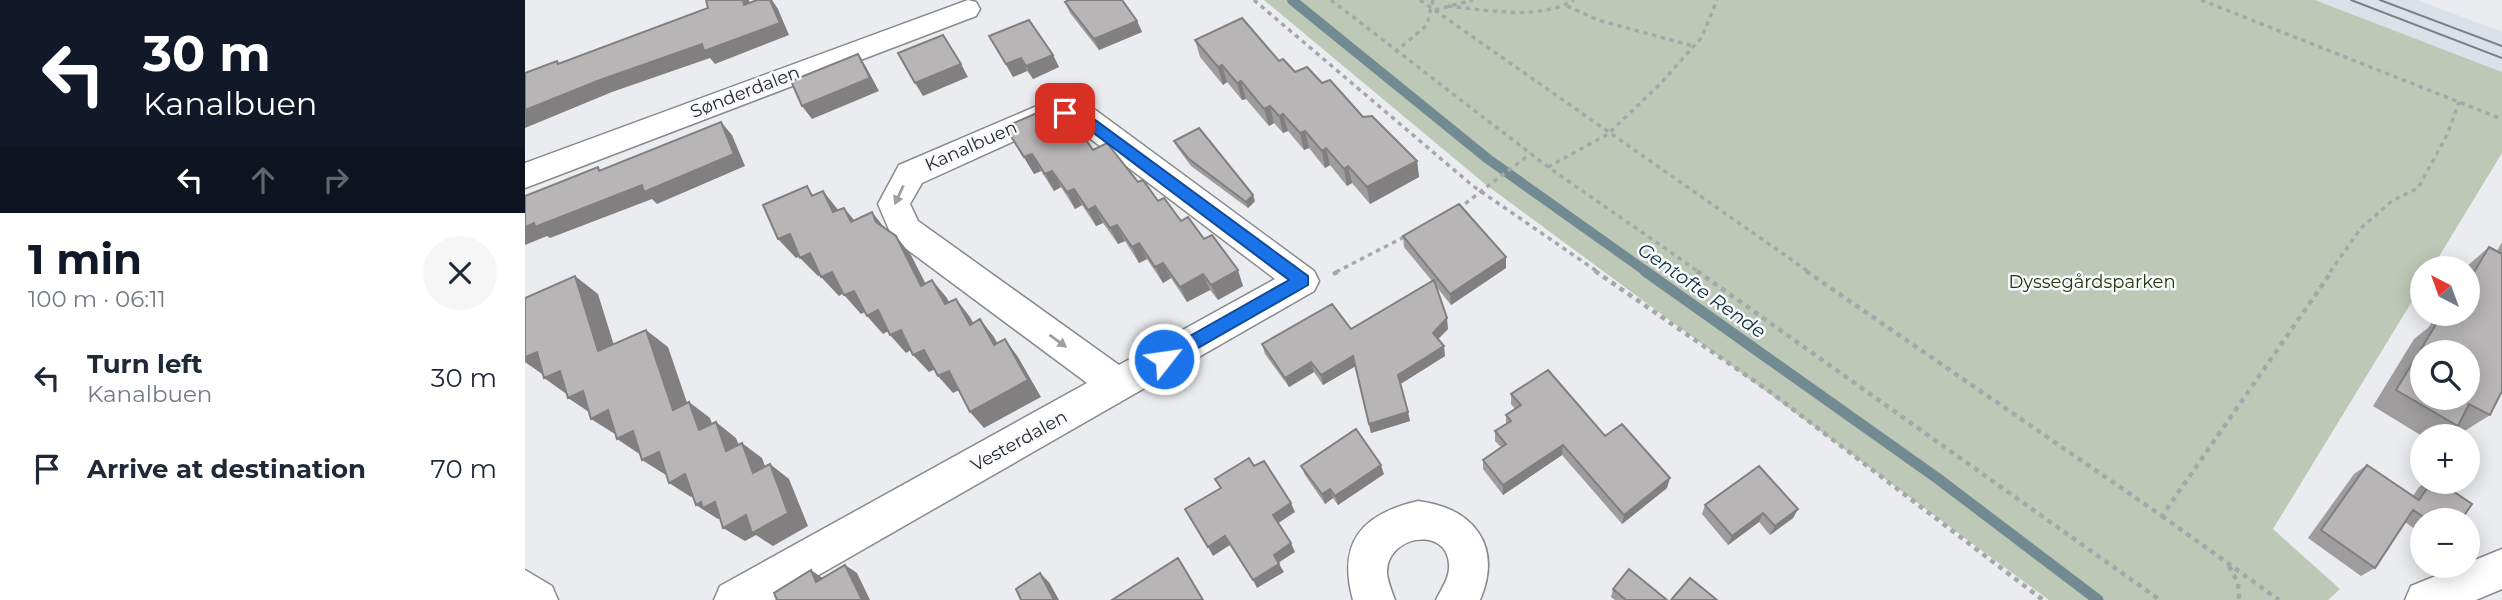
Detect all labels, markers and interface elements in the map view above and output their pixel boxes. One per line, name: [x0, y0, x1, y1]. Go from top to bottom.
text: 30 m: [143, 24, 271, 83]
icon: left: [28, 28, 119, 119]
street label: Sønderdalen: [687, 61, 803, 123]
pin: [1035, 83, 1095, 143]
text: Kanalbuen: [143, 84, 317, 123]
icon: arrive: [1046, 94, 1084, 132]
street label: Kanalbuen: [922, 116, 1020, 176]
icon: left: [171, 161, 209, 199]
icon: ahead: [244, 161, 282, 199]
icon: right: [317, 161, 355, 199]
one-way arrow: [893, 185, 905, 205]
text: 1 min: [28, 233, 142, 285]
button: close: [423, 236, 497, 310]
water label: Gentofte Rende: [1633, 238, 1770, 343]
north arrow: [2410, 256, 2480, 326]
map controls: [2410, 256, 2480, 578]
park label: Dyssegårdsparken: [2008, 271, 2176, 293]
text: 100 m · 06:11: [28, 285, 166, 313]
position arrow: [1127, 322, 1201, 396]
one-way arrow: [1049, 334, 1067, 348]
button: search: [2410, 340, 2480, 410]
text: Turn left: [87, 348, 203, 380]
icon: left: [28, 359, 66, 397]
text: 30 m: [431, 362, 497, 394]
text: Kanalbuen: [87, 380, 212, 408]
street label: Vesterdalen: [967, 405, 1071, 477]
button: +: [2410, 424, 2480, 494]
icon: arrive: [28, 450, 66, 488]
text: Arrive at destination: [87, 453, 366, 485]
text: 70 m: [431, 453, 497, 485]
button: −: [2410, 508, 2480, 578]

